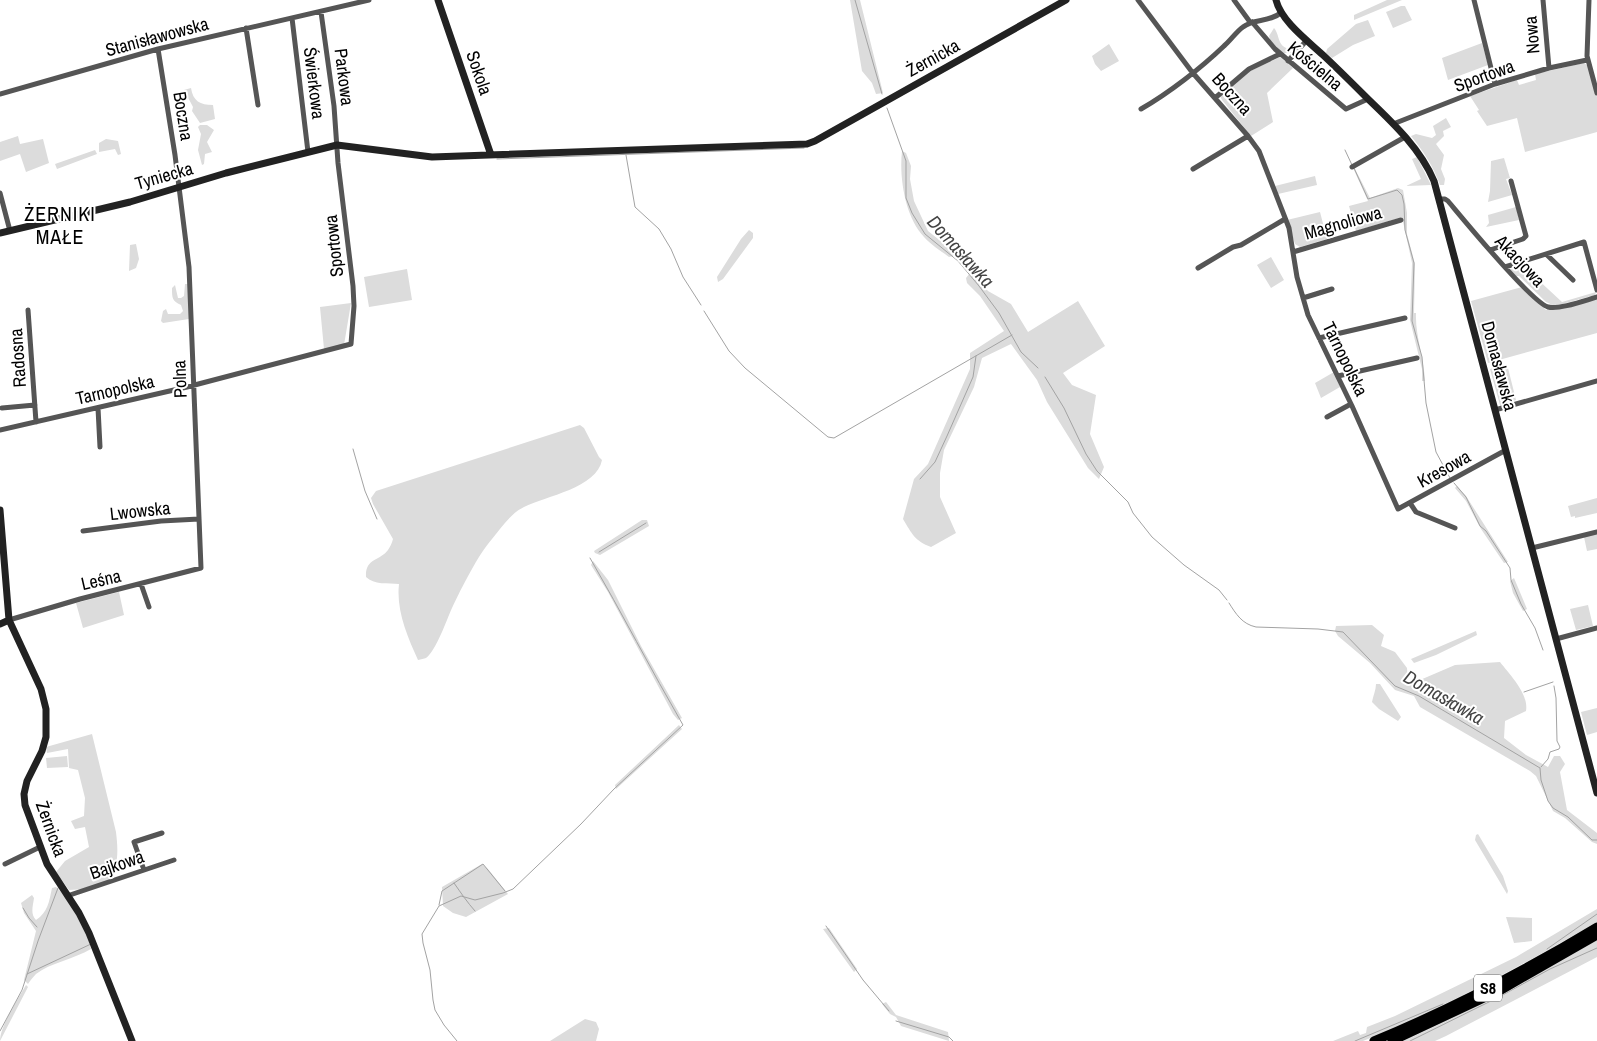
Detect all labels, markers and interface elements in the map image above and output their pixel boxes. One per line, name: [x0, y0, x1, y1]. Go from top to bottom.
street label: Stanisławowska: [103, 11, 211, 62]
street label: Nowa: [1517, 15, 1546, 55]
street label: Żernicka: [902, 33, 964, 82]
street label: Kościelna: [1282, 35, 1348, 96]
street label: Świerkowa: [298, 46, 331, 120]
street label: Parkowa: [329, 47, 360, 107]
street label: Sokola: [460, 47, 499, 98]
street label: Sportowa: [1450, 53, 1517, 98]
street label: Boczna: [1207, 67, 1258, 120]
street label: Boczna: [167, 90, 200, 142]
street label: Tyniecka: [132, 155, 196, 196]
district label: ŻERNIKI MAŁE: [24, 200, 96, 250]
street label: Magnoliowa: [1301, 200, 1385, 246]
water label: Domasławka: [922, 209, 1001, 293]
street label: Sportowa: [318, 214, 349, 278]
street label: Akacjowa: [1489, 228, 1551, 292]
street label: Tarnopolska: [1317, 317, 1374, 400]
street label: Domasławska: [1476, 318, 1523, 413]
street label: Radosna: [3, 328, 32, 388]
street label: Polna: [166, 360, 193, 398]
street label: Tarnopolska: [73, 368, 157, 411]
street label: Kresowa: [1413, 444, 1475, 493]
street label: Lwowska: [108, 495, 171, 526]
street label: Leśna: [78, 563, 123, 596]
water label: Domasławka: [1399, 663, 1489, 731]
street label: Żernicka: [30, 798, 73, 860]
street label: Bajkowa: [86, 844, 147, 885]
road number: S8: [1474, 974, 1502, 1001]

